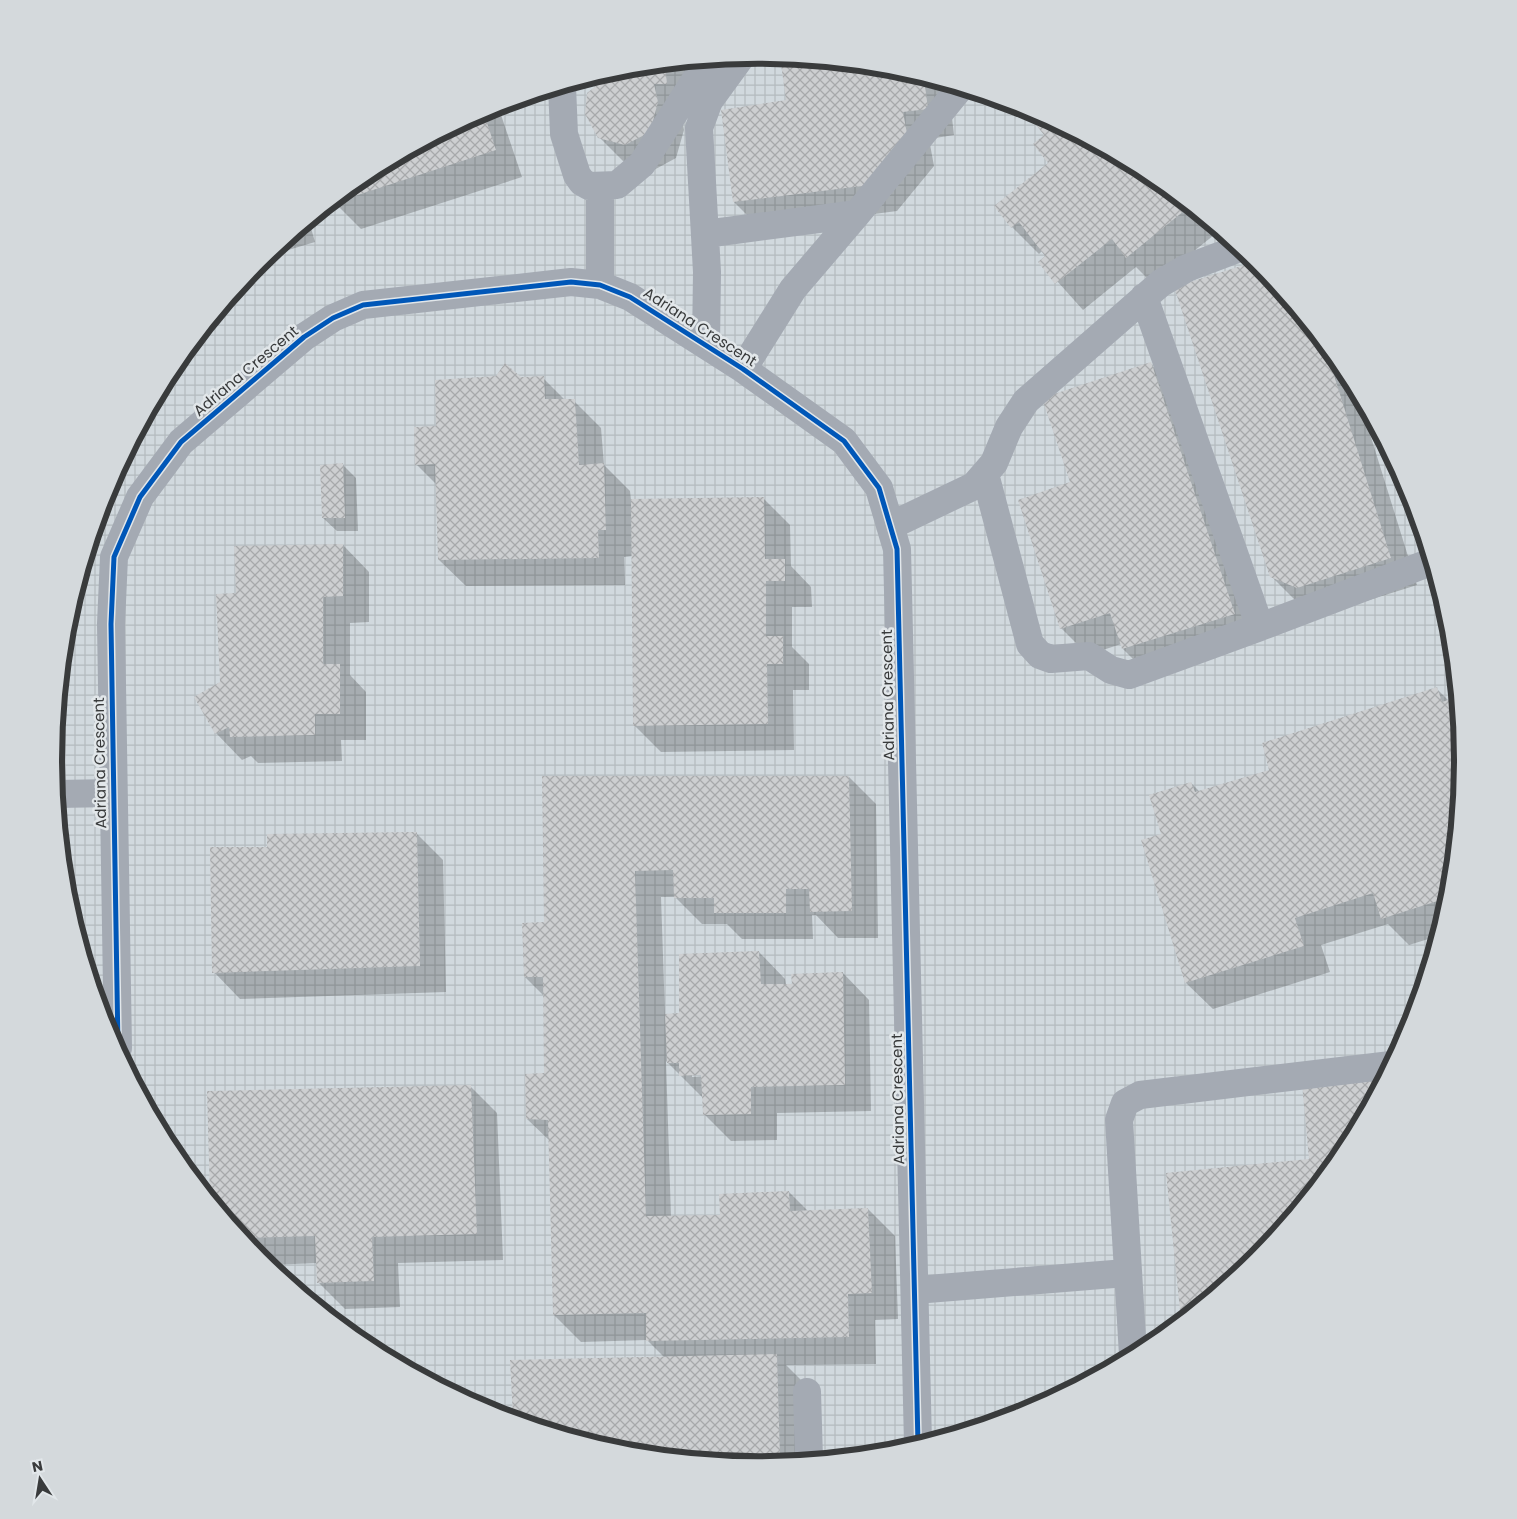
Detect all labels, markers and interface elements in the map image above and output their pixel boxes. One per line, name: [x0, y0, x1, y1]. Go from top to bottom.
street label: Adriana Crescent: [640, 282, 761, 371]
street label: Adriana Crescent: [189, 320, 303, 421]
street label: Adriana Crescent: [876, 629, 899, 761]
street label: Adriana Crescent: [88, 697, 111, 829]
street label: Adriana Crescent: [886, 1033, 909, 1165]
north arrow: [15, 1454, 65, 1504]
text: N: [30, 1455, 45, 1477]

